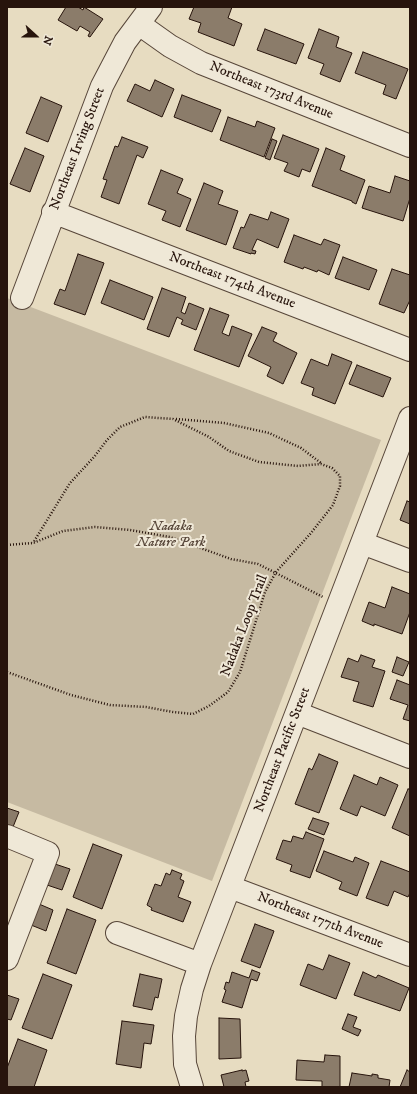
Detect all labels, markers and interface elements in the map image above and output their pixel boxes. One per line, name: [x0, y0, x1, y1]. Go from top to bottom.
north arrow: [16, 16, 56, 56]
text: N: [39, 34, 55, 47]
street label: Northeast 173rd Avenue: [207, 58, 335, 124]
street label: Northeast Irving Street: [47, 85, 109, 213]
street label: Northeast 174th Avenue: [166, 249, 298, 313]
park label: Nadaka Nature Park: [137, 519, 205, 552]
street label: Nadaka Loop Trail: [218, 573, 272, 679]
street label: Northeast Pacific Street: [251, 685, 315, 815]
street label: Northeast 177th Avenue: [254, 889, 386, 953]

